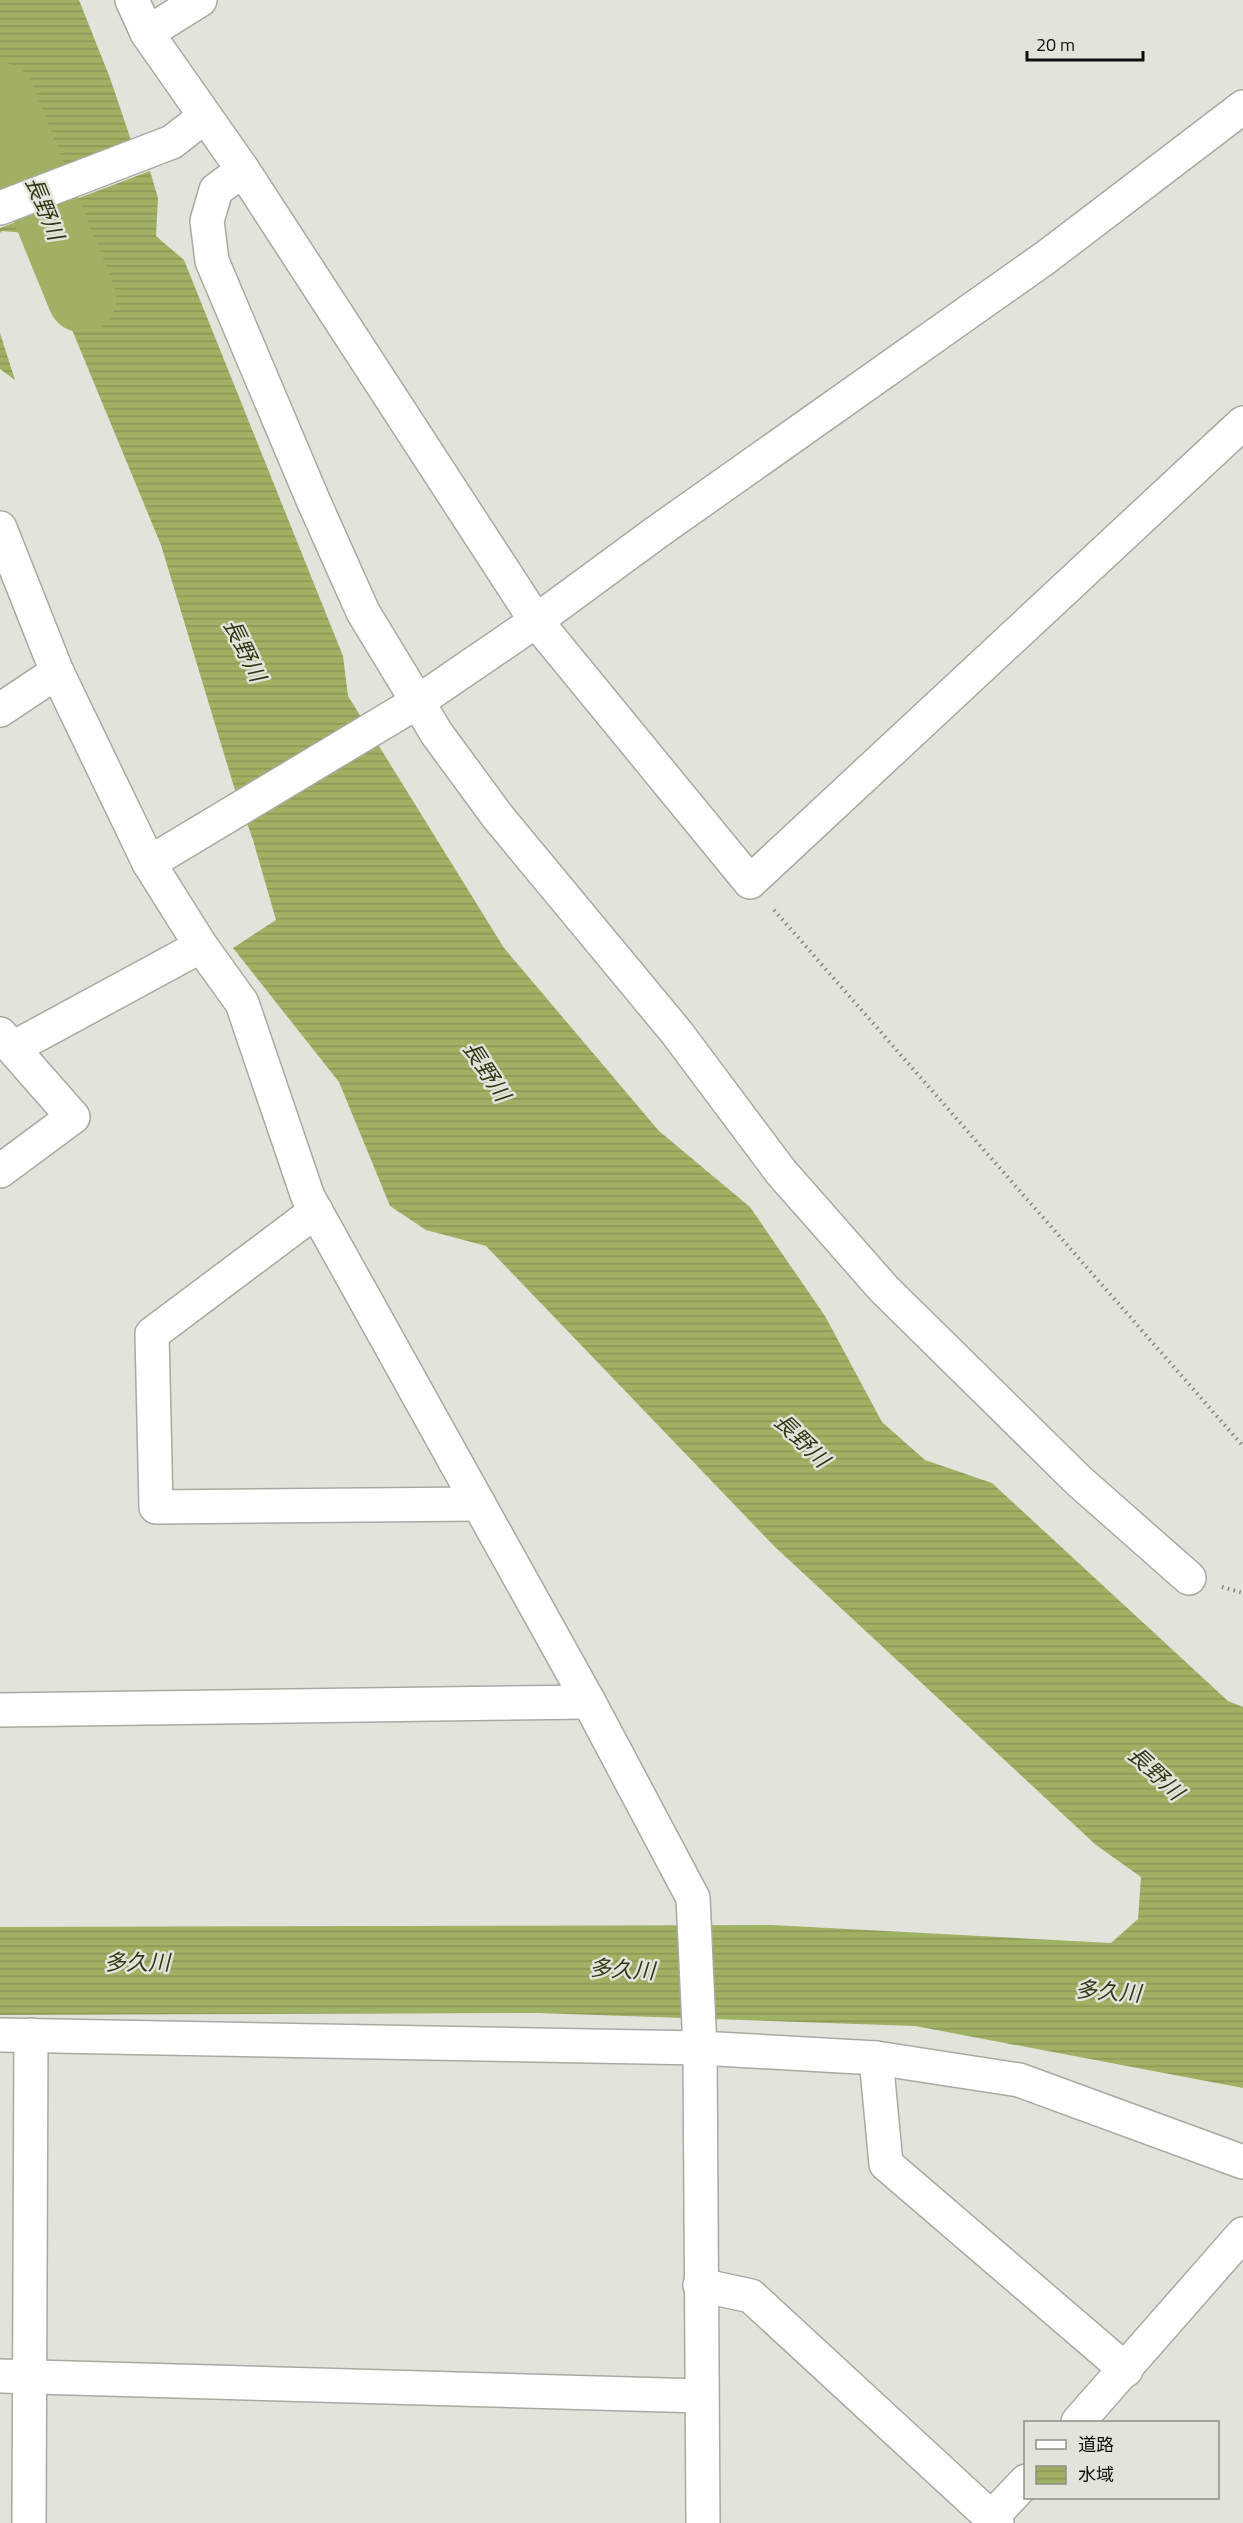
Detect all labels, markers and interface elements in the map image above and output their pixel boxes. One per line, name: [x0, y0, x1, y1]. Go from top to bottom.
scale bar: [1027, 24, 1142, 62]
text: 20 m: [1036, 31, 1075, 58]
water label: 長野川: [17, 171, 74, 247]
water label: 長野川: [215, 613, 276, 689]
water label: 長野川: [455, 1034, 520, 1110]
water label: 長野川: [766, 1405, 839, 1477]
water label: 長野川: [1120, 1738, 1193, 1809]
water label: 多久川: [104, 1945, 172, 1979]
water label: 多久川: [588, 1950, 658, 1988]
water label: 多久川: [1074, 1972, 1144, 2010]
legend: [1024, 2421, 1219, 2499]
text: 道路: [1078, 2431, 1114, 2458]
text: 水域: [1078, 2461, 1114, 2488]

